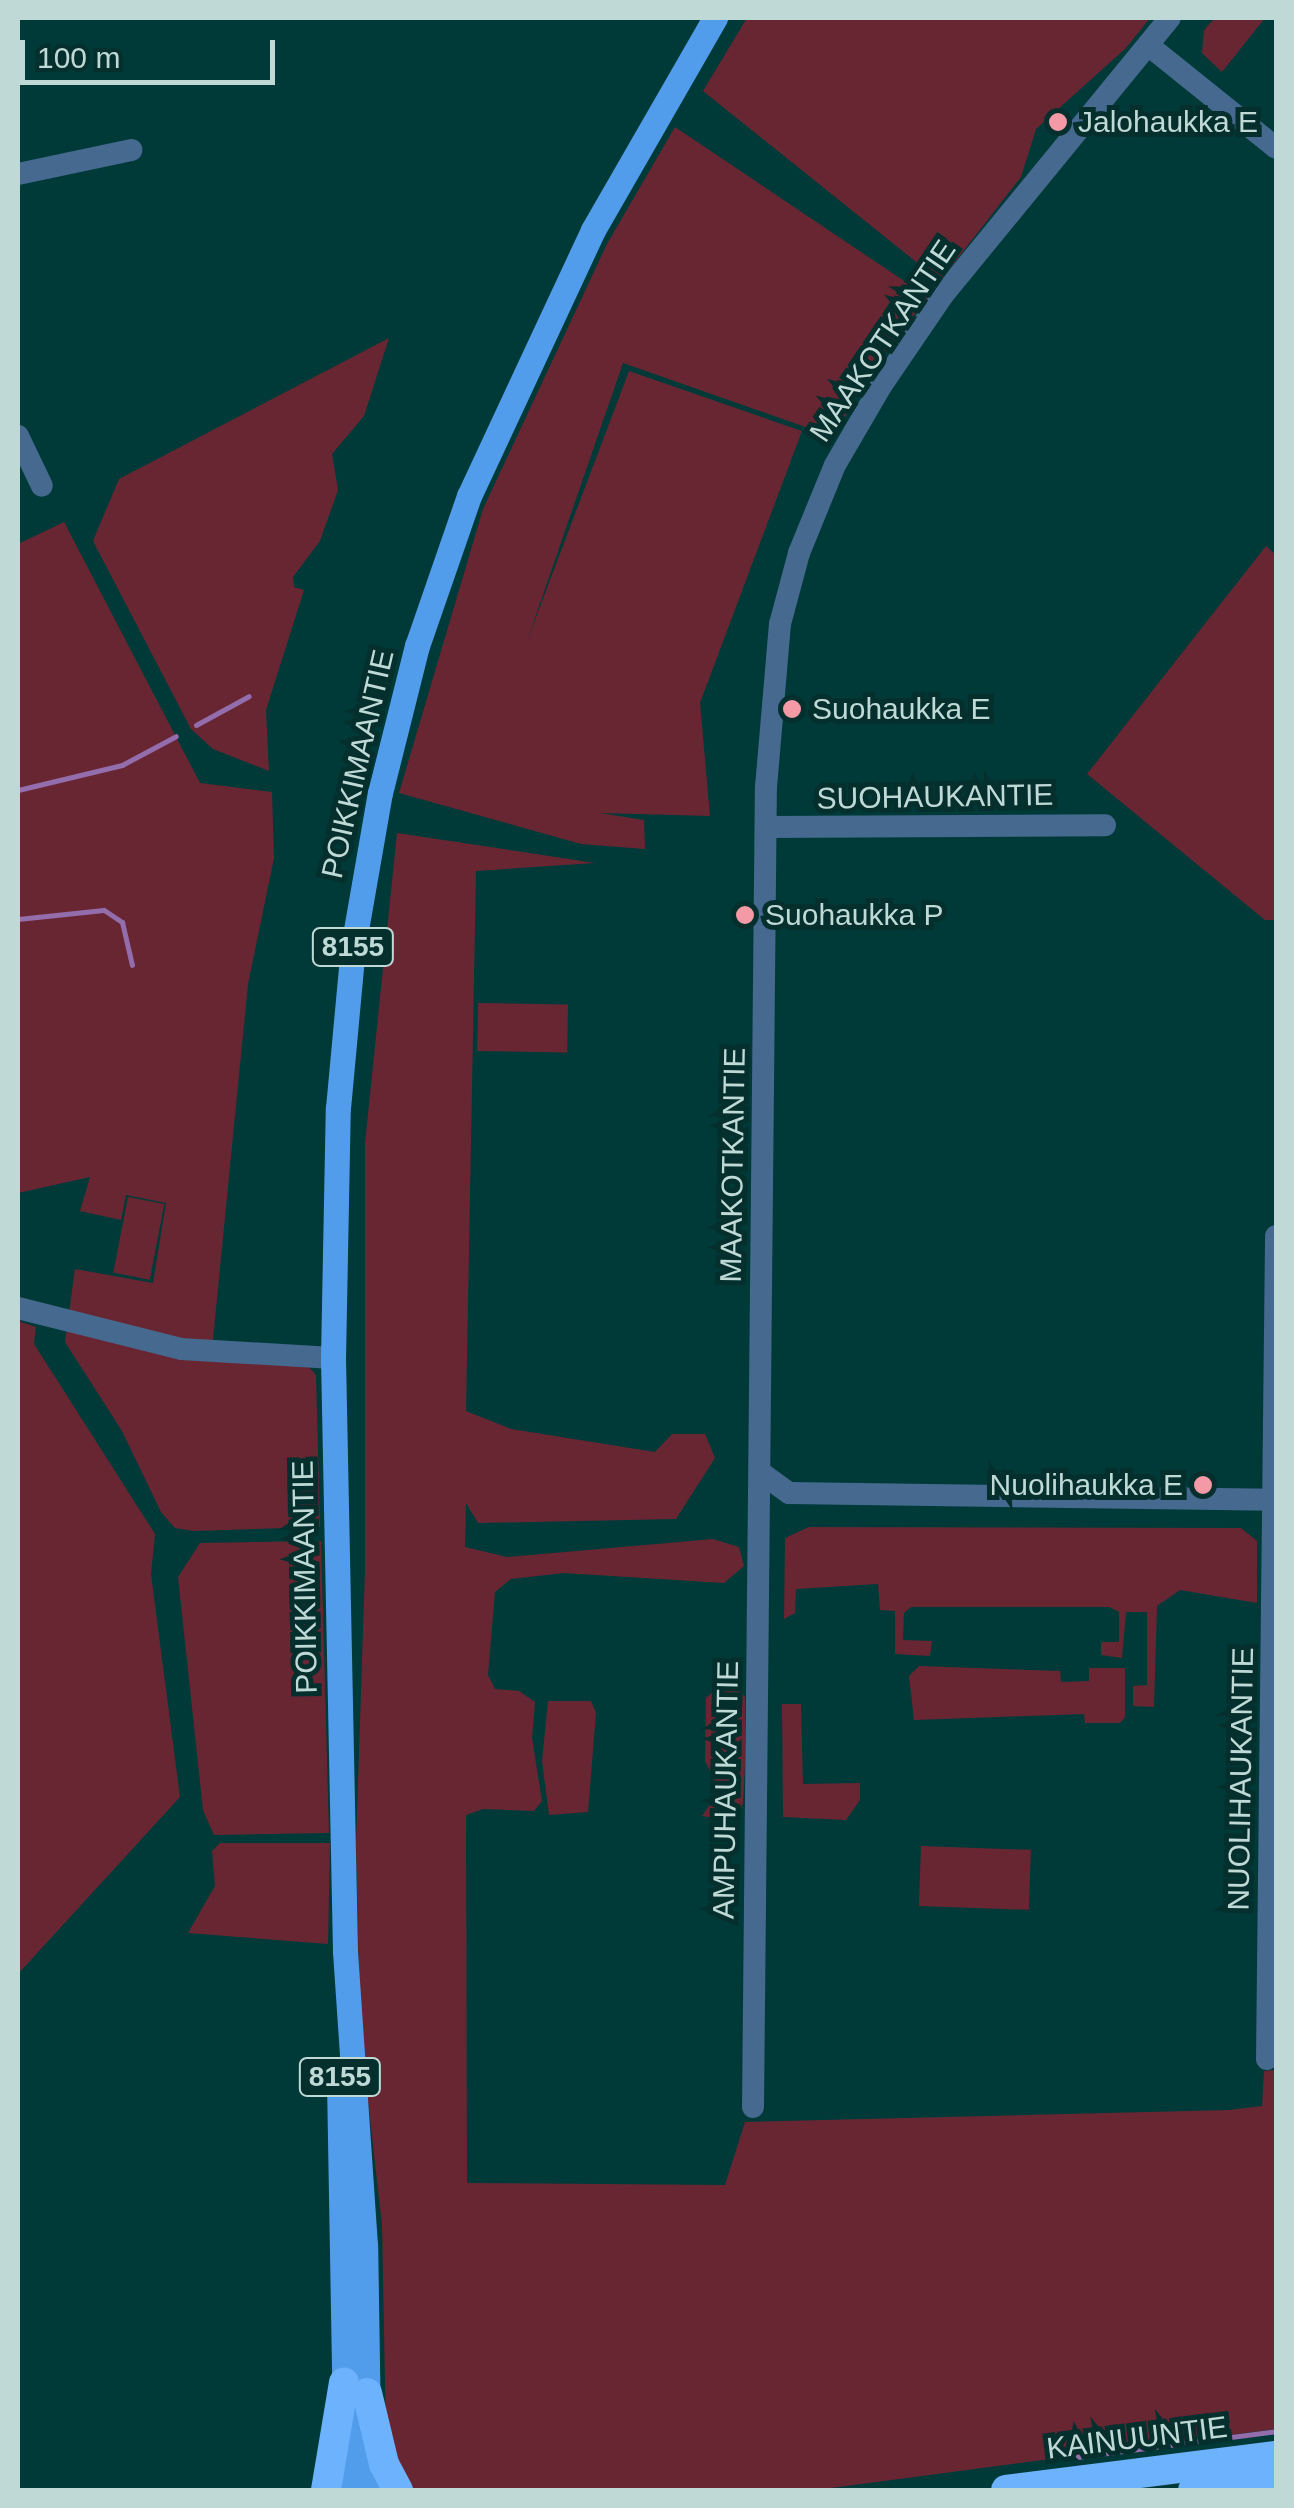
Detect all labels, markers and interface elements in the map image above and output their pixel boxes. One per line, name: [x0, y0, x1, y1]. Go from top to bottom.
scale bar: [25, 20, 280, 82]
text: 100 m: [37, 41, 120, 74]
place label: Jalohaukka E: [1078, 104, 1258, 140]
marker: Jalohaukka E: [1047, 111, 1069, 133]
street label: MAAKOTKANTIE: [802, 234, 964, 448]
street label: POIKKIMAANTIE: [314, 646, 402, 882]
place label: Suohaukka E: [812, 691, 990, 727]
marker: Suohaukka E: [781, 698, 803, 720]
street label: SUOHAUKANTIE: [816, 777, 1054, 817]
place label: Suohaukka P: [765, 897, 943, 933]
marker: Suohaukka P: [734, 904, 756, 926]
road number: 8155: [310, 924, 396, 970]
street label: MAAKOTKANTIE: [713, 1047, 753, 1283]
street label: POIKKIMAANTIE: [285, 1460, 325, 1694]
place label: Nuolihaukka E: [990, 1467, 1183, 1503]
marker: Nuolihaukka E: [1192, 1474, 1214, 1496]
street label: NUOLIHAUKANTIE: [1221, 1647, 1261, 1911]
street label: AMPUHAUKANTIE: [706, 1661, 746, 1919]
road number: 8155: [298, 2054, 382, 2100]
street label: KAINUUNTIE: [1045, 2409, 1229, 2467]

